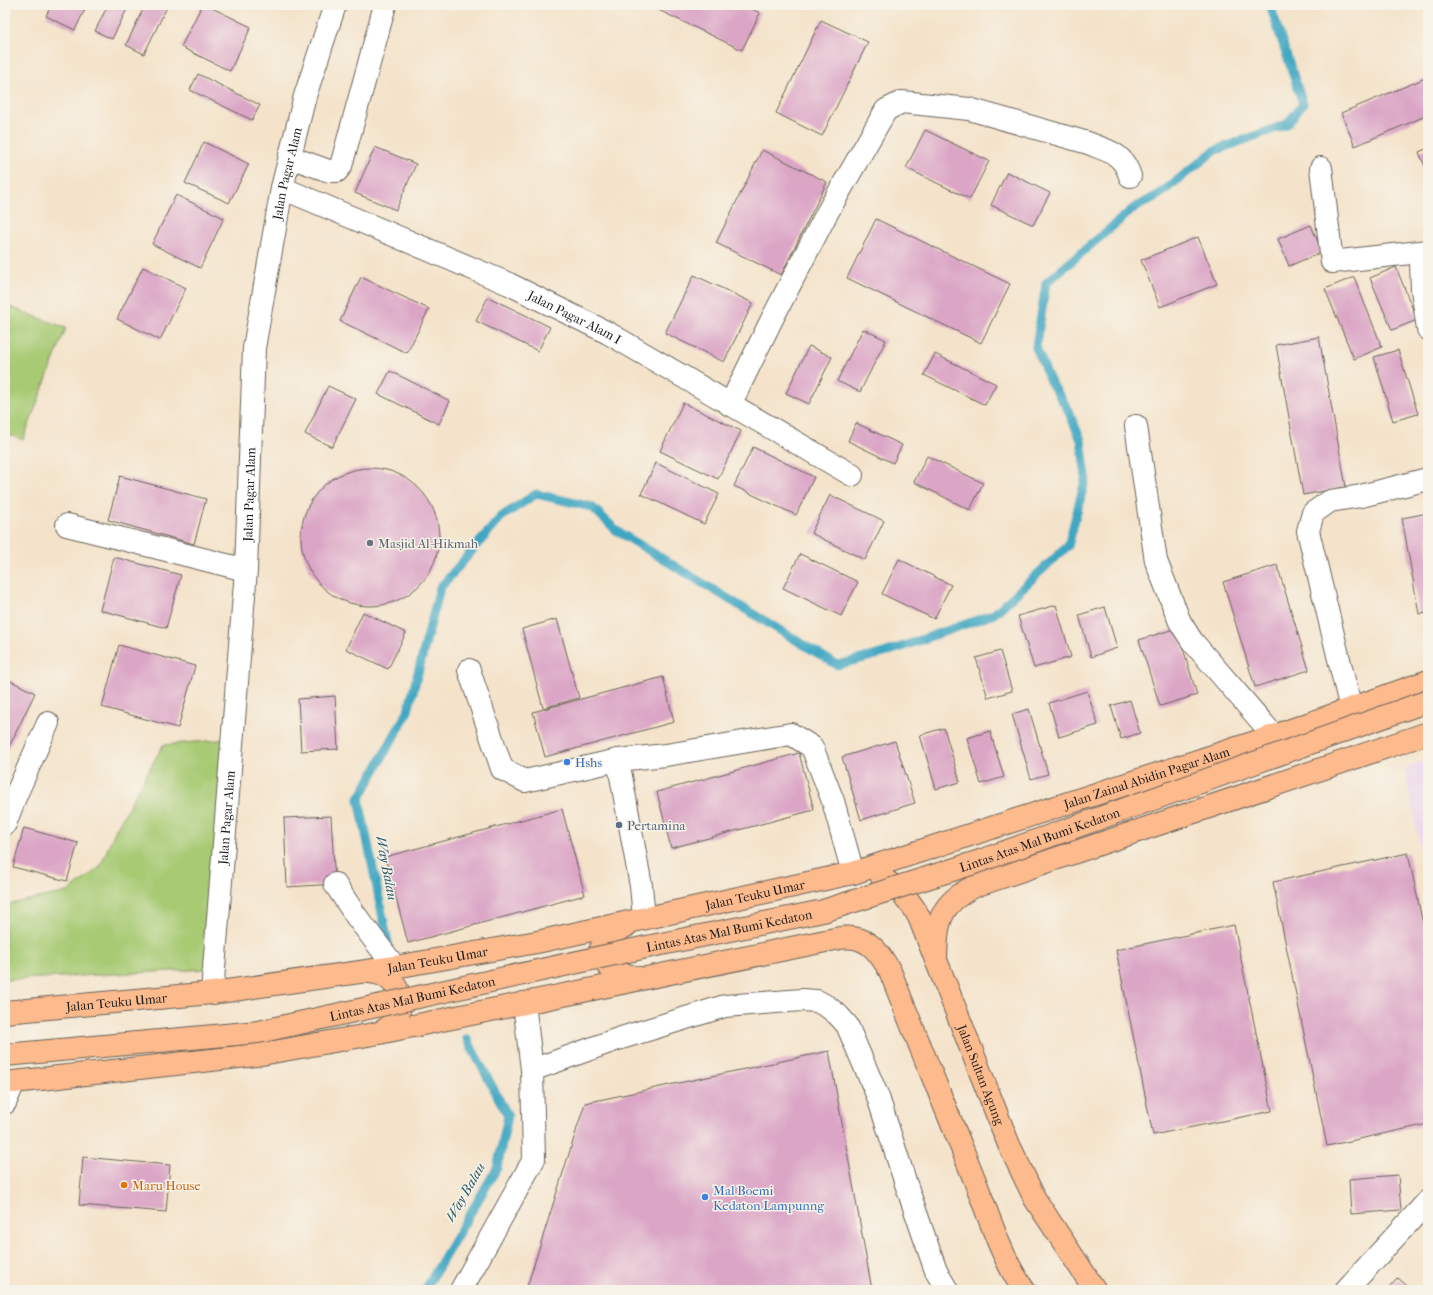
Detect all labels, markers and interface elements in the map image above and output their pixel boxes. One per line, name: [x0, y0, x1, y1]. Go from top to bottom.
street label: Jalan Pagar Alam: [269, 126, 305, 222]
street label: Jalan Pagar Alam I: [525, 287, 624, 347]
street label: Jalan Pagar Alam: [240, 447, 258, 543]
place label: Masjid Al-Hikmah: [378, 536, 479, 551]
marker: Masjid Al-Hikmah: [365, 538, 375, 548]
street label: Jalan Zainal Abidin Pagar Alam: [1061, 744, 1232, 812]
place label: Hshs: [575, 755, 602, 770]
marker: Hshs: [562, 757, 572, 767]
street label: Jalan Pagar Alam: [215, 770, 238, 866]
street label: Lintas Atas Mal Bumi Kedaton: [958, 804, 1122, 875]
place label: Pertamina: [627, 818, 686, 833]
marker: Pertamina: [614, 820, 624, 830]
water label: Way Balau: [372, 835, 401, 902]
street label: Jalan Teuku Umar: [703, 877, 807, 913]
street label: Lintas Atas Mal Bumi Kedaton: [645, 906, 814, 955]
street label: Jalan Teuku Umar: [386, 944, 489, 976]
street label: Lintas Atas Mal Bumi Kedaton: [328, 973, 497, 1024]
street label: Jalan Teuku Umar: [64, 990, 168, 1014]
street label: Jalan Sultan Agung: [954, 1022, 1008, 1128]
water label: Way Balau: [442, 1160, 489, 1225]
place label: Maru House: [132, 1178, 201, 1193]
marker: Maru House: [119, 1180, 129, 1190]
place label: Mal Boemi Kedaton Lampunng: [713, 1183, 825, 1213]
marker: Mal Boemi Kedaton Lampunng: [700, 1192, 710, 1202]

